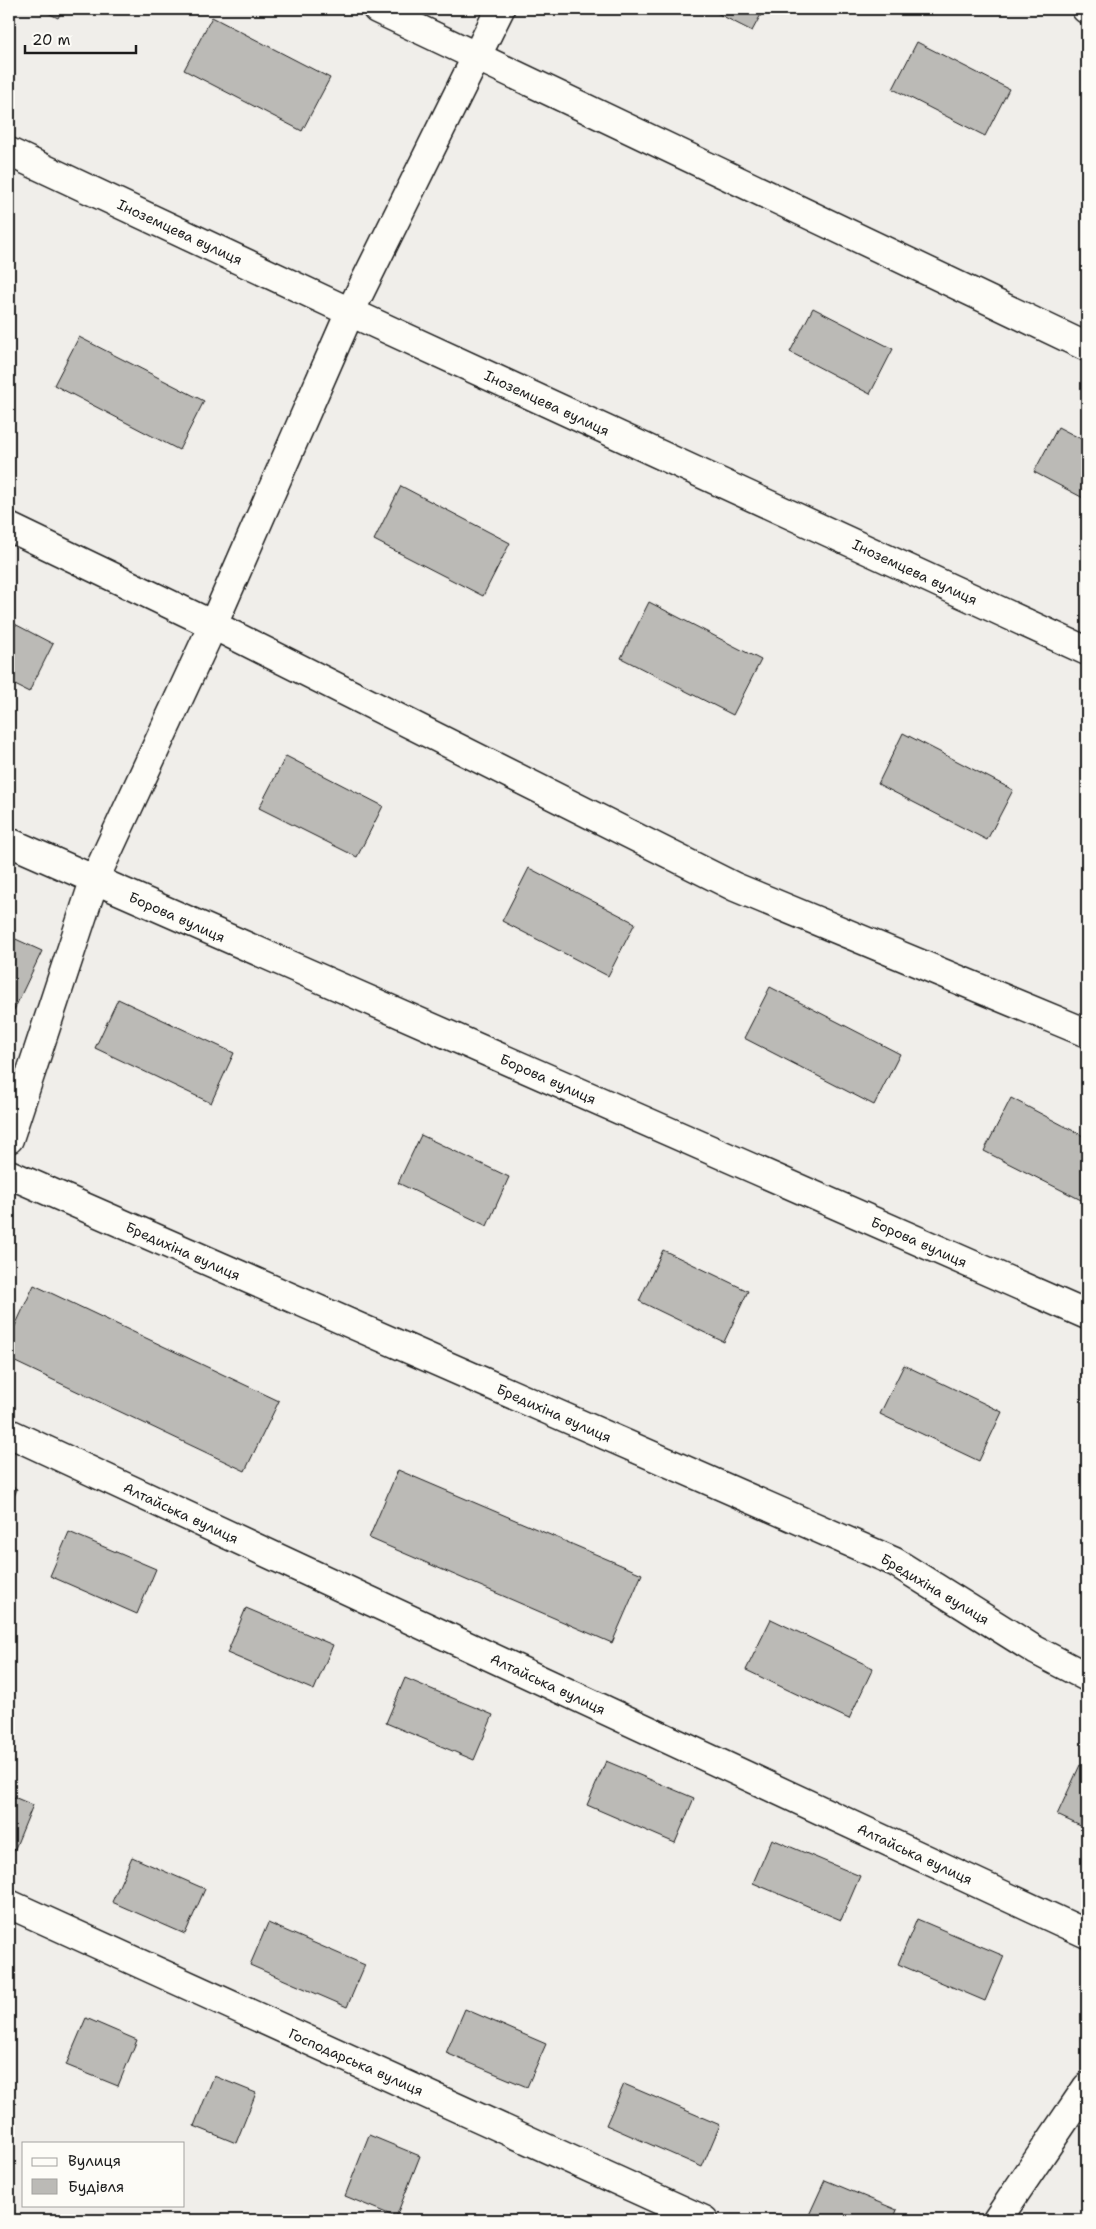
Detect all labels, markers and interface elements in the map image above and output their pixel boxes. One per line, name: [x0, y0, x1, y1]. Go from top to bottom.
scale bar: [25, 22, 136, 54]
text: 20 m: [32, 30, 71, 50]
street label: Іноземцева вулиця: [115, 195, 245, 269]
street label: Іноземцева вулиця: [482, 366, 612, 440]
street label: Іноземцева вулиця: [850, 535, 980, 609]
street label: Борова вулиця: [126, 888, 228, 946]
street label: Борова вулиця: [497, 1050, 599, 1108]
street label: Борова вулиця: [868, 1213, 970, 1271]
street label: Бредихіна вулиця: [123, 1218, 243, 1284]
street label: Бредихіна вулиця: [494, 1380, 614, 1446]
street label: Алтайська вулиця: [121, 1478, 241, 1548]
street label: Бредихіна вулиця: [877, 1549, 993, 1629]
street label: Алтайська вулиця: [488, 1649, 608, 1719]
street label: Алтайська вулиця: [855, 1819, 975, 1889]
street label: Господарська вулиця: [286, 2024, 426, 2100]
legend: [22, 2142, 185, 2206]
text: Вулиця: [68, 2151, 121, 2171]
text: Будівля: [68, 2177, 124, 2197]

